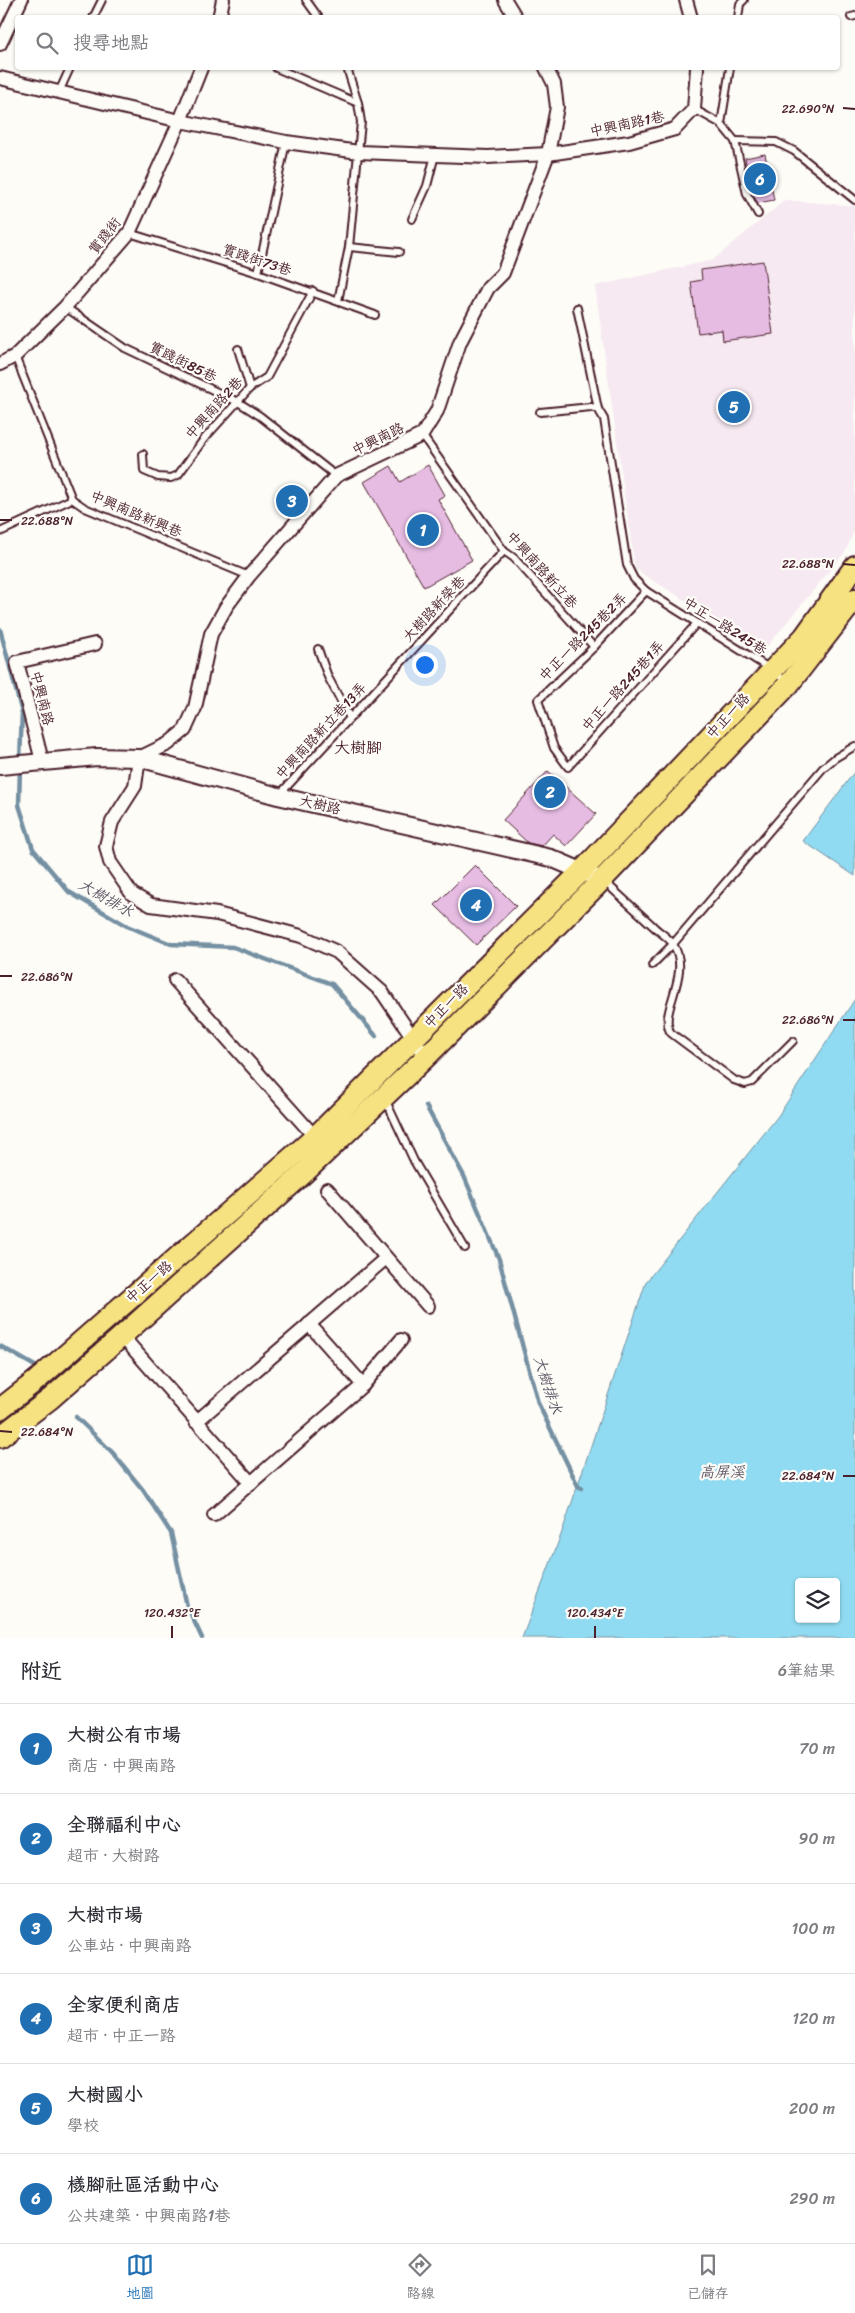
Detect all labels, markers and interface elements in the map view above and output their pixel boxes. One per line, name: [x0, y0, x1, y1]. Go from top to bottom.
search box: [15, 15, 840, 70]
text: 搜尋地點: [73, 26, 149, 59]
icon: search: [33, 29, 61, 57]
text: 22.690°N: [782, 98, 835, 120]
street label: 中興南路1巷: [587, 104, 668, 144]
pin: 6: [744, 160, 776, 198]
street label: 實踐街: [82, 212, 128, 260]
street label: 實踐街73巷: [219, 237, 296, 283]
street label: 實踐街85巷: [145, 335, 222, 390]
street label: 中興南路2巷: [179, 370, 250, 445]
pin: 5: [718, 388, 750, 426]
street label: 中興南路: [347, 415, 409, 463]
pin: 3: [276, 482, 308, 520]
street label: 中興南路新興巷: [86, 483, 187, 545]
text: 22.688°N: [21, 510, 74, 532]
pin: 1: [407, 511, 439, 549]
street label: 中興南路新立巷: [500, 525, 585, 616]
text: 22.688°N: [782, 553, 835, 575]
street label: 大樹路新榮巷: [396, 569, 472, 648]
street label: 中正一路245巷2弄: [533, 587, 633, 687]
street label: 中正一路245巷: [678, 590, 773, 662]
street label: 中正一路245巷1弄: [575, 635, 671, 737]
your location: [412, 652, 438, 678]
street label: 中興南路: [23, 668, 61, 728]
street label: 中興南路新立巷13弄: [269, 677, 373, 785]
street label: 中正一路: [700, 687, 756, 745]
district label: 大樹腳: [334, 733, 382, 762]
pin: 2: [534, 773, 566, 811]
street label: 大樹路: [297, 788, 343, 822]
water label: 大樹排水: [74, 872, 139, 925]
pin: 4: [460, 886, 492, 924]
text: 22.686°N: [21, 966, 74, 988]
street label: 中正一路: [417, 977, 475, 1035]
text: 22.686°N: [782, 1009, 835, 1031]
street label: 中正一路: [120, 1254, 178, 1310]
water label: 大樹排水: [526, 1352, 570, 1418]
text: 22.684°N: [21, 1421, 74, 1443]
water label: 高屏溪: [699, 1459, 745, 1485]
text: 22.684°N: [782, 1465, 835, 1487]
map controls: [795, 1578, 840, 1623]
button: layers: [795, 1578, 840, 1623]
text: 120.432°E: [144, 1602, 201, 1624]
text: 120.434°E: [567, 1602, 625, 1624]
text: 附近: [20, 1652, 62, 1690]
text: 6筆結果: [778, 1656, 835, 1685]
text: 大樹公有市場: [67, 1718, 181, 1751]
text: 1: [33, 1734, 39, 1763]
text: 70 m: [799, 1734, 835, 1763]
text: 商店 · 中興南路: [67, 1751, 176, 1780]
text: 全聯福利中心: [67, 1808, 181, 1841]
text: 2: [31, 1824, 41, 1853]
text: 90 m: [799, 1824, 835, 1853]
text: 超市 · 大樹路: [67, 1841, 160, 1870]
text: 大樹市場: [67, 1898, 143, 1931]
text: 3: [32, 1914, 40, 1943]
text: 100 m: [791, 1914, 835, 1943]
text: 公車站 · 中興南路: [67, 1931, 192, 1960]
text: 全家便利商店: [67, 1988, 181, 2021]
text: 4: [31, 2004, 41, 2033]
text: 120 m: [792, 2004, 835, 2033]
text: 超市 · 中正一路: [67, 2021, 176, 2050]
text: 大樹國小: [67, 2078, 143, 2111]
text: 5: [31, 2094, 41, 2123]
text: 200 m: [789, 2094, 835, 2123]
text: 學校: [67, 2111, 99, 2140]
text: 檨腳社區活動中心: [67, 2168, 219, 2201]
text: 6: [31, 2184, 41, 2213]
text: 290 m: [789, 2184, 835, 2213]
text: 公共建築 · 中興南路1巷: [67, 2201, 230, 2230]
tab: 地圖: [126, 2251, 154, 2306]
tab: 路線: [406, 2251, 434, 2306]
tab: 已儲存: [687, 2251, 729, 2306]

